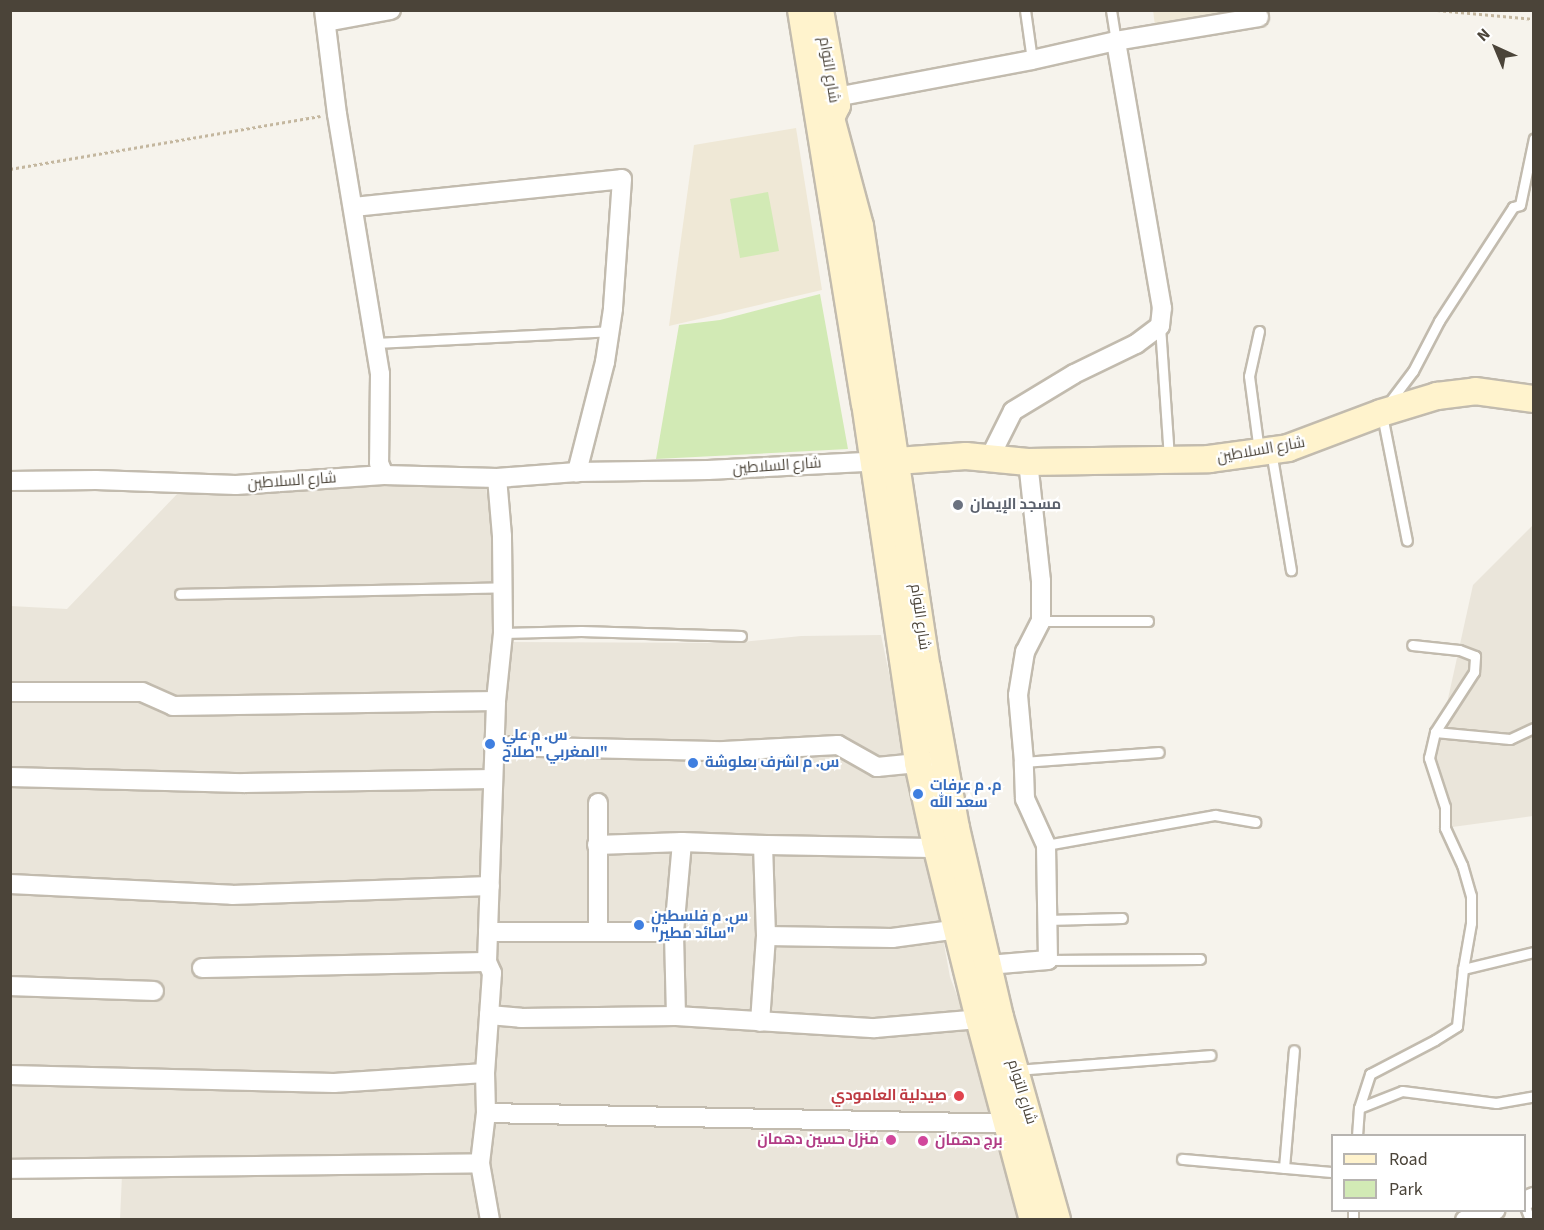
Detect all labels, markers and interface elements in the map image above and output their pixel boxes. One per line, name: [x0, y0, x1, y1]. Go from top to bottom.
north arrow: [1466, 18, 1526, 78]
text: N: [1472, 23, 1495, 47]
street label: شارع التوام: [815, 36, 843, 104]
street label: شارع السلاطين: [1216, 433, 1306, 467]
street label: شارع السلاطين: [732, 454, 822, 478]
street label: شارع السلاطين: [247, 469, 337, 493]
place label: مسجد الإيمان: [970, 496, 1061, 514]
marker: مسجد الإيمان: [951, 498, 965, 512]
street label: شارع التوام: [906, 583, 934, 651]
place label: س. م علي المغربي "صلاح": [502, 726, 608, 761]
marker: س. م علي المغربي "صلاح": [483, 737, 497, 751]
place label: س. م اشرف بعلوشة: [705, 754, 839, 772]
marker: س. م اشرف بعلوشة: [686, 756, 700, 770]
place label: م. م عرفات سعد الله: [930, 776, 1002, 811]
marker: م. م عرفات سعد الله: [911, 787, 925, 801]
place label: س. م فلسطين "سائد مطير": [651, 907, 748, 942]
marker: س. م فلسطين "سائد مطير": [632, 918, 646, 932]
street label: شارع التوام: [1004, 1057, 1040, 1127]
place label: صيدلية العامودي: [831, 1087, 947, 1105]
marker: صيدلية العامودي: [952, 1089, 966, 1103]
place label: منزل حسين دهمان: [757, 1131, 879, 1149]
place label: برج دهمان: [935, 1132, 1003, 1150]
marker: منزل حسين دهمان: [884, 1133, 898, 1147]
marker: برج دهمان: [916, 1134, 930, 1148]
legend: [1331, 1134, 1526, 1212]
text: Road: [1389, 1147, 1428, 1172]
text: Park: [1389, 1177, 1423, 1202]

